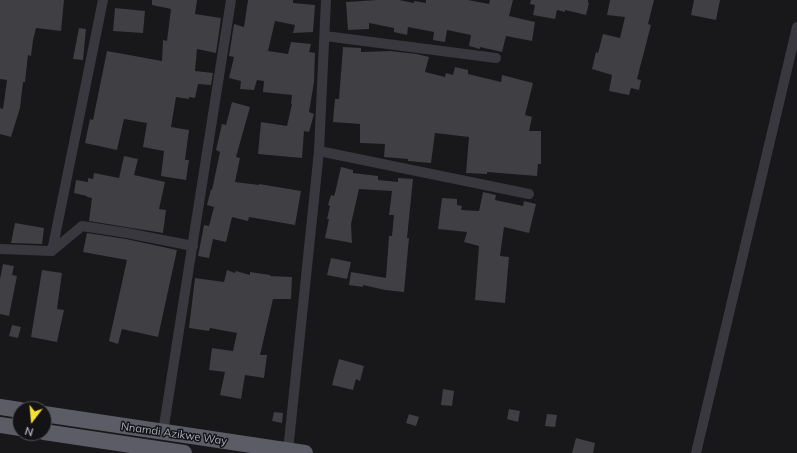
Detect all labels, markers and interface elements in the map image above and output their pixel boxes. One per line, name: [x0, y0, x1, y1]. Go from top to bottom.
north arrow: [12, 401, 52, 441]
street label: Nnamdi Azikwe Way: [120, 420, 228, 448]
text: N: [23, 424, 35, 439]

